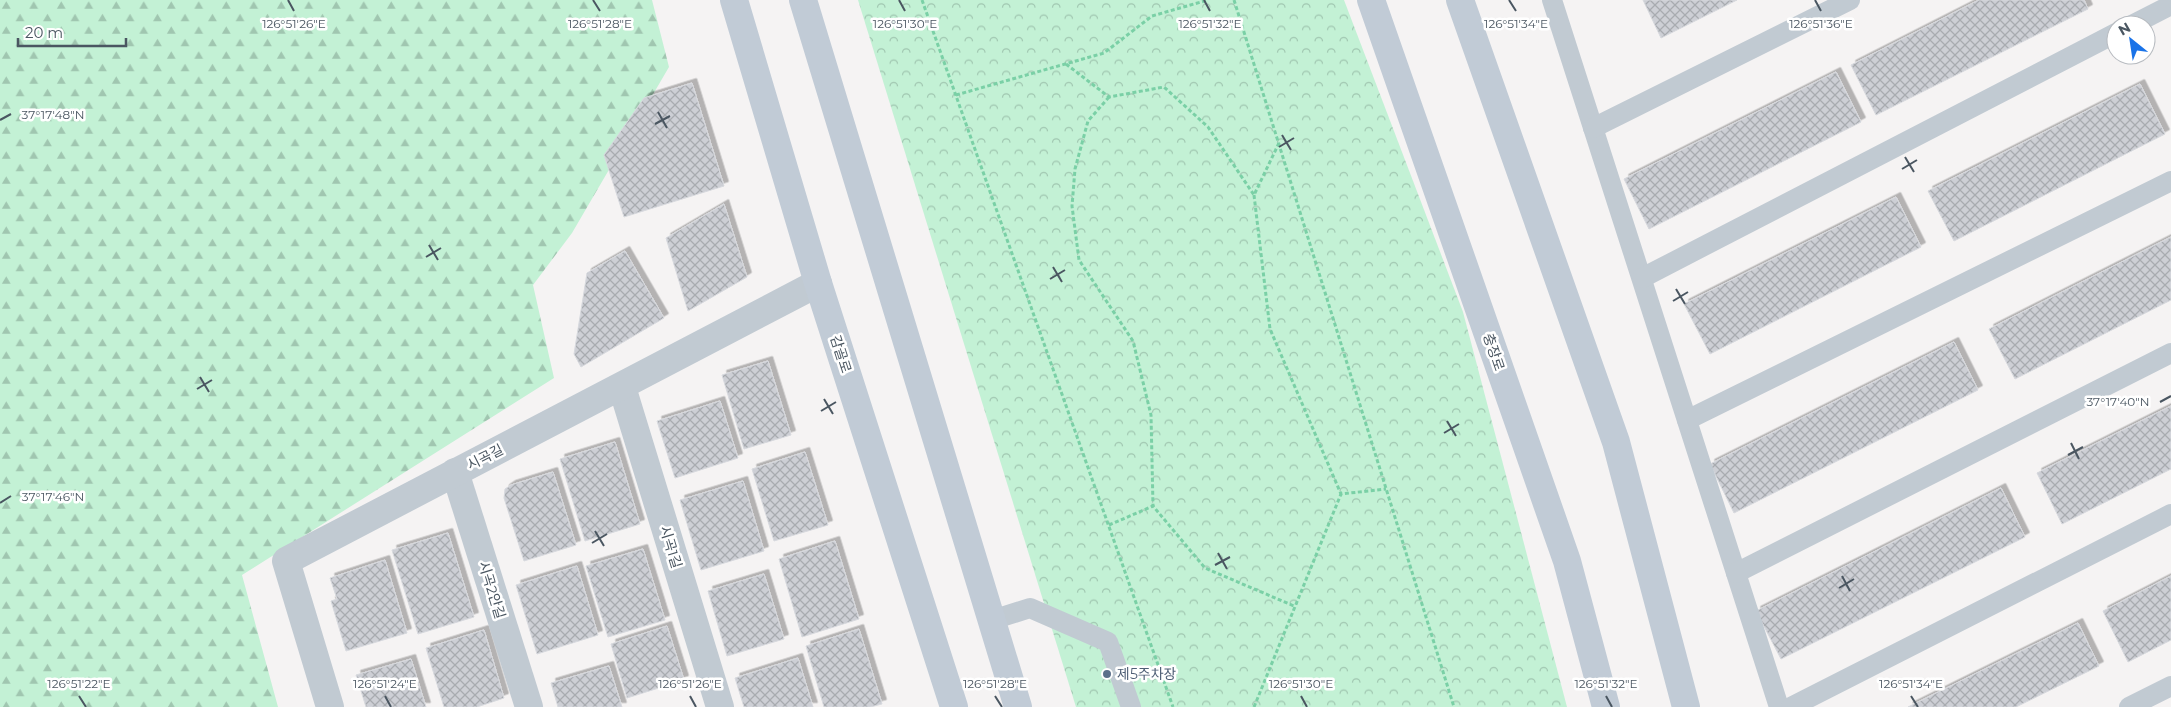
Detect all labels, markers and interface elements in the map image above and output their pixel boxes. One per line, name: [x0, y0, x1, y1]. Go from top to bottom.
scale bar: [18, 15, 125, 47]
north arrow: [2106, 15, 2156, 65]
text: 126°51'26"E: [262, 16, 326, 31]
text: 126°51'28"E: [568, 16, 632, 31]
text: 126°51'30"E: [873, 16, 937, 31]
text: 126°51'32"E: [1178, 16, 1242, 31]
text: 126°51'34"E: [1484, 16, 1548, 31]
text: 126°51'36"E: [1789, 16, 1853, 31]
text: N: [2115, 18, 2134, 39]
text: 20 m: [25, 23, 63, 42]
text: 37°17'48"N: [22, 107, 84, 122]
street label: 충장로: [1479, 331, 1509, 373]
street label: 감골로: [826, 333, 856, 375]
text: 37°17'40"N: [2086, 394, 2150, 409]
street label: 시곡길: [464, 440, 506, 474]
text: 37°17'46"N: [22, 489, 84, 504]
street label: 시곡1길: [656, 523, 686, 571]
street label: 시곡2안길: [475, 559, 509, 621]
place label: 제5주차장: [1117, 665, 1177, 683]
marker: 제5주차장: [1101, 668, 1113, 680]
text: 126°51'22"E: [47, 676, 111, 691]
text: 126°51'24"E: [353, 676, 417, 691]
text: 126°51'26"E: [658, 676, 722, 691]
text: 126°51'28"E: [963, 676, 1027, 691]
text: 126°51'30"E: [1269, 676, 1333, 691]
text: 126°51'32"E: [1574, 676, 1638, 691]
text: 126°51'34"E: [1879, 676, 1943, 691]

